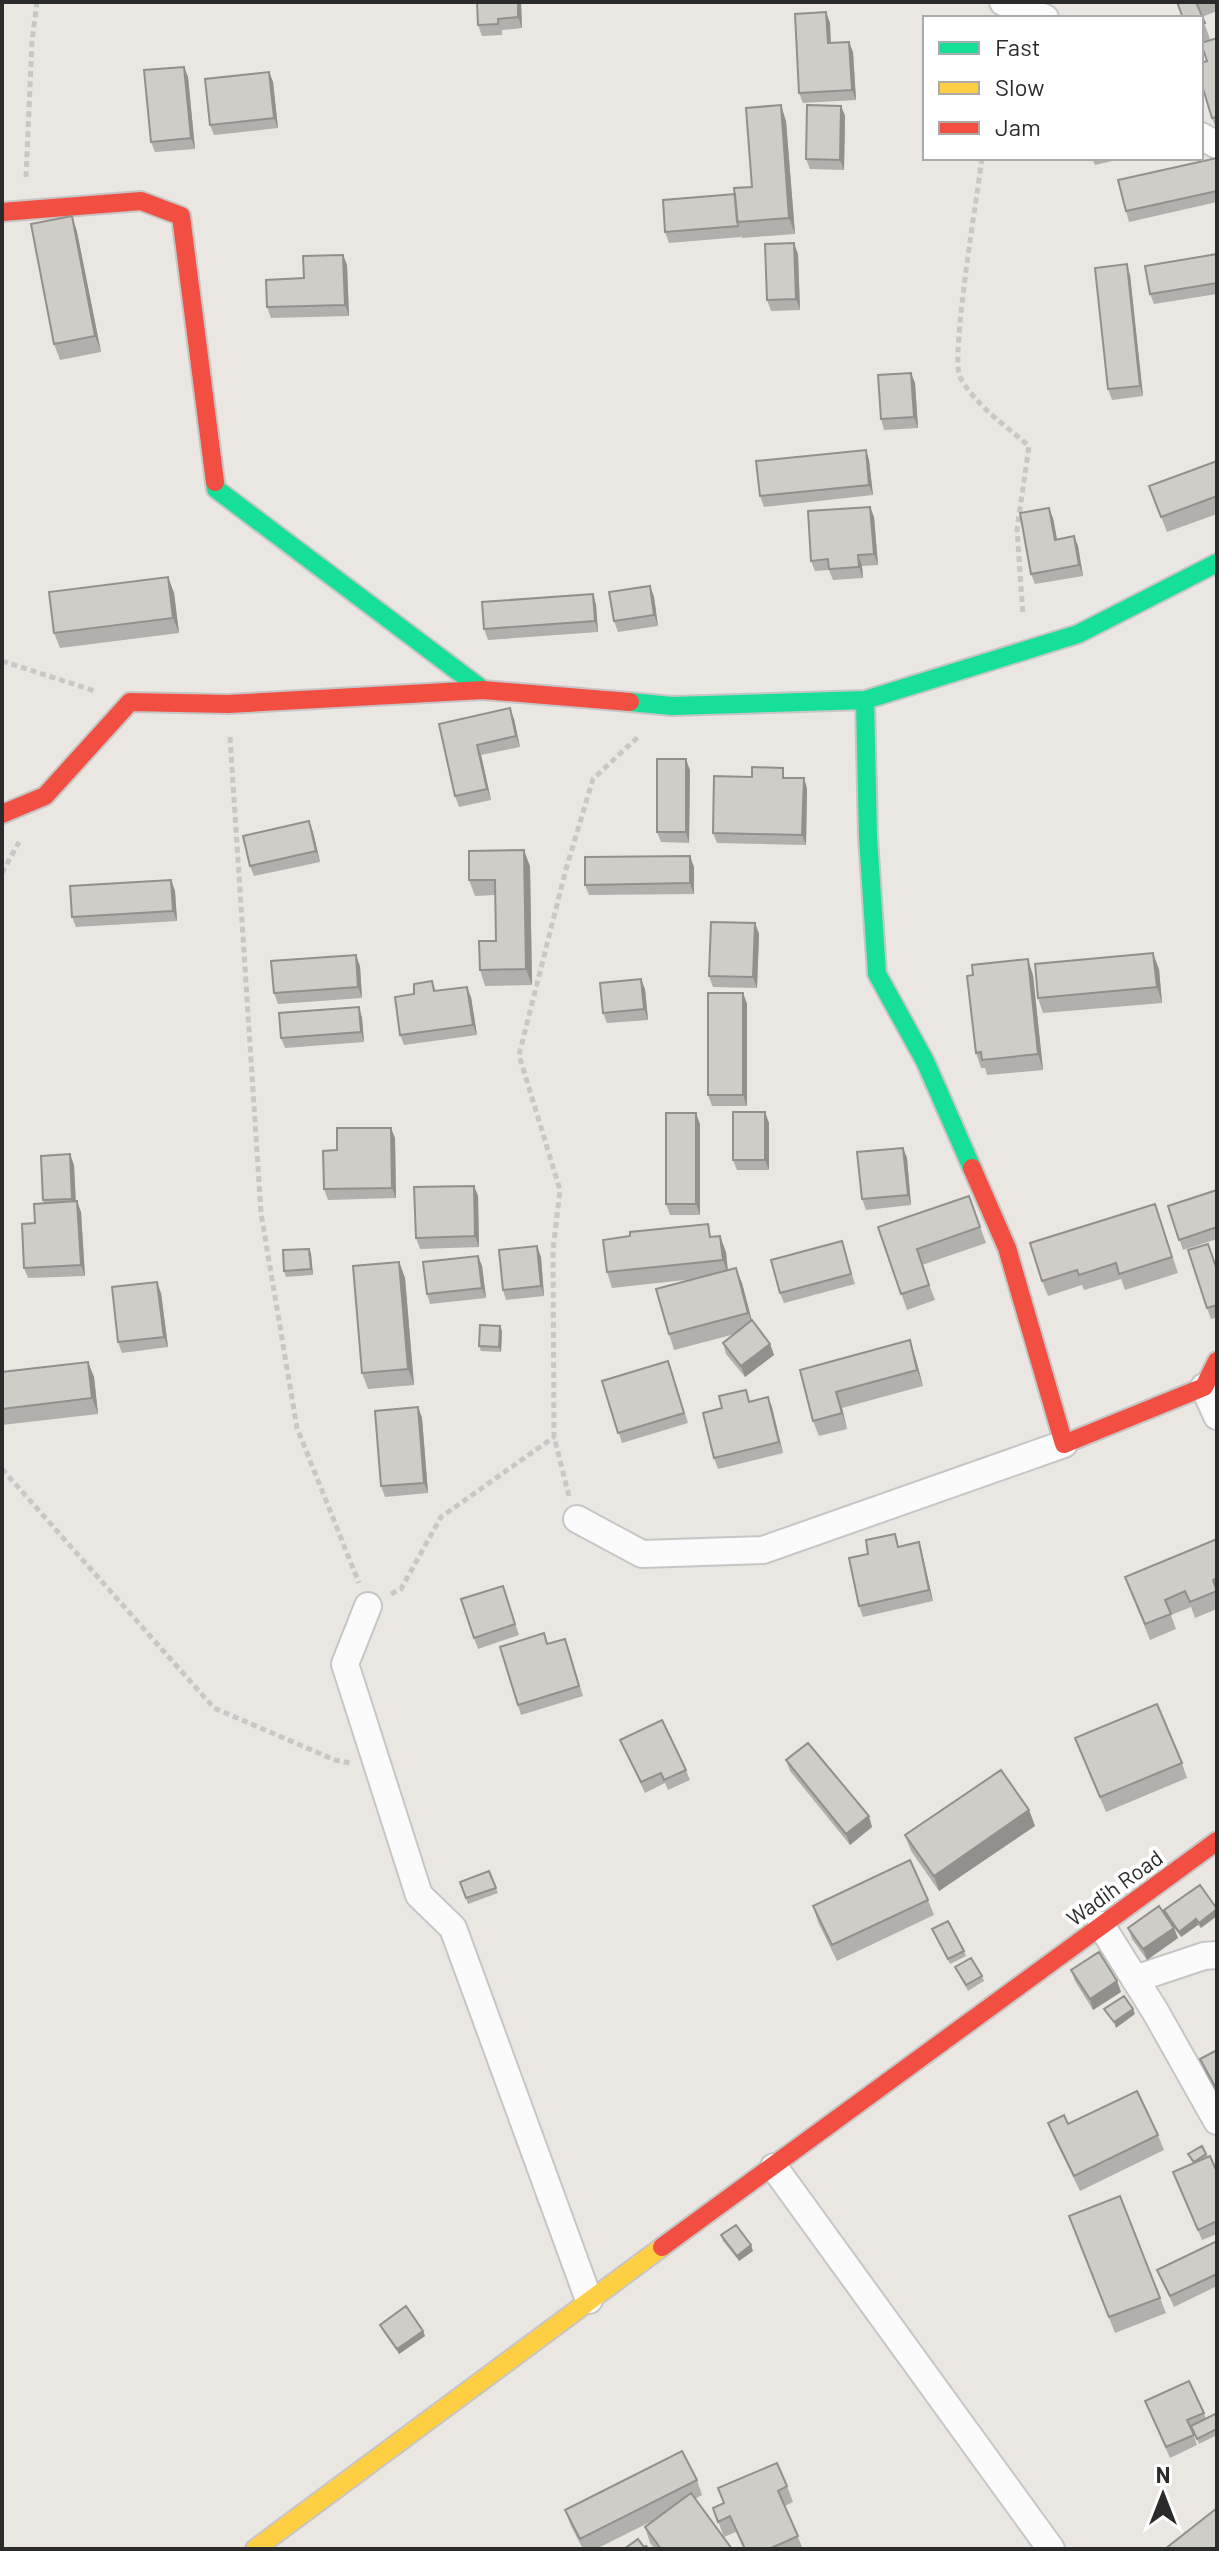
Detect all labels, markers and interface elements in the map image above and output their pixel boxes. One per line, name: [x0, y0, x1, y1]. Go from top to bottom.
legend: [923, 16, 1203, 160]
text: Fast: [995, 32, 1040, 61]
text: Slow: [995, 72, 1044, 101]
text: Jam: [995, 112, 1041, 141]
street label: Wadih Road: [1061, 1844, 1167, 1930]
north arrow: [1123, 2455, 1203, 2535]
text: N: [1156, 2461, 1170, 2487]

